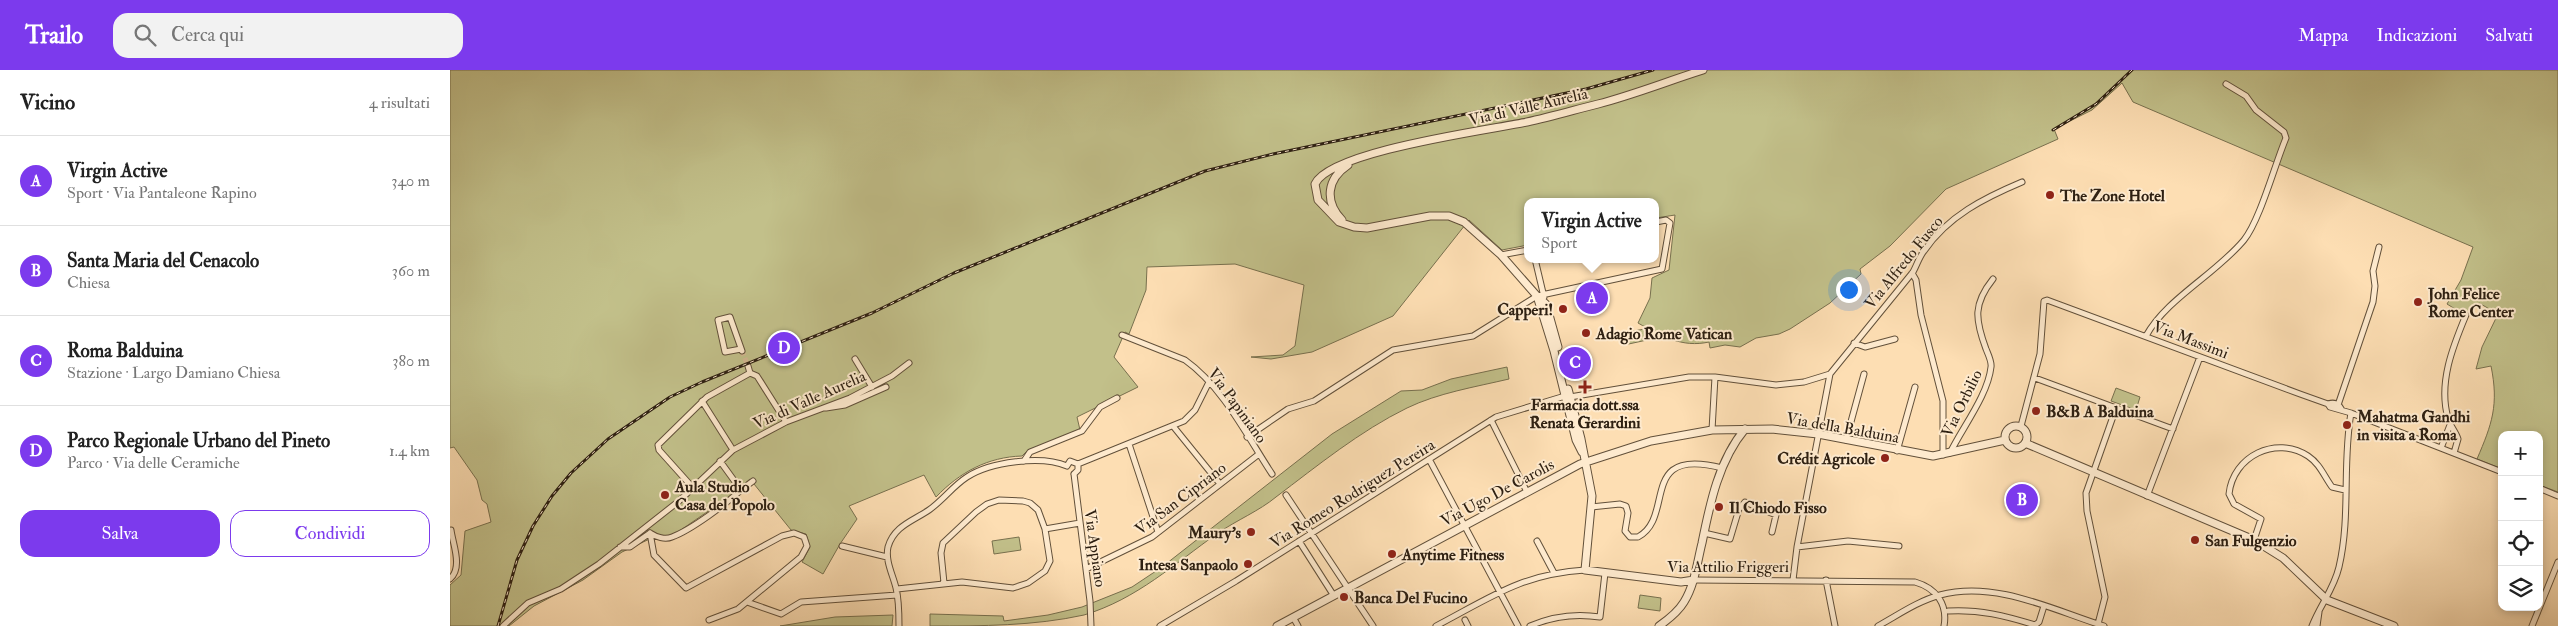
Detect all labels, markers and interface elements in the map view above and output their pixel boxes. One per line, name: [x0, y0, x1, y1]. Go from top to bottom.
search box: [113, 13, 463, 58]
text: Trailo: [25, 20, 83, 51]
icon: search: [131, 21, 159, 49]
text: Cerca qui: [171, 23, 244, 47]
text: Mappa: [2298, 24, 2348, 47]
text: Indicazioni: [2376, 24, 2457, 47]
text: Salvati: [2485, 24, 2533, 47]
street label: Via di Valle Aurelia: [1467, 83, 1590, 130]
text: Vicino: [20, 89, 75, 116]
text: 4 risultati: [369, 93, 430, 113]
text: Virgin Active: [67, 159, 167, 183]
text: A: [31, 171, 41, 191]
text: 340 m: [391, 171, 430, 191]
text: Sport · Via Pantaleone Rapino: [67, 183, 257, 203]
place label: The Zone Hotel: [2059, 186, 2166, 206]
marker: The Zone Hotel: [2044, 189, 2056, 201]
popup: [1524, 198, 1659, 263]
text: Virgin Active: [1541, 209, 1642, 233]
street label: Via Alfredo Fusco: [1860, 212, 1948, 313]
text: Sport: [1541, 233, 1577, 253]
text: Santa Maria del Cenacolo: [67, 249, 259, 273]
text: B: [31, 261, 41, 281]
text: 360 m: [392, 261, 430, 281]
text: Chiesa: [67, 273, 110, 293]
your location: [1836, 277, 1862, 303]
pin: A: [1576, 279, 1608, 317]
place label: John Felice Rome Center: [2427, 284, 2515, 322]
marker: John Felice Rome Center: [2412, 296, 2424, 308]
place label: Capperi!: [1497, 300, 1553, 321]
marker: Capperi!: [1557, 303, 1569, 315]
street label: Via Massimi: [2150, 316, 2231, 363]
place label: Adagio Rome Vatican: [1595, 324, 1733, 345]
marker: Adagio Rome Vatican: [1580, 327, 1592, 339]
pin: D: [768, 329, 800, 367]
text: Roma Balduina: [67, 339, 183, 363]
pin: C: [1559, 344, 1591, 382]
text: C: [30, 351, 42, 371]
text: 380 m: [392, 351, 430, 371]
text: Stazione · Largo Damiano Chiesa: [67, 363, 280, 383]
street label: Via Papiniano: [1202, 364, 1271, 448]
street label: Via di Valle Aurelia: [750, 366, 869, 434]
street label: Via Orbilio: [1937, 366, 1987, 440]
marker: Farmacia dott.ssa Renata Gerardini: [1579, 381, 1591, 393]
place label: Farmacia dott.ssa Renata Gerardini: [1529, 395, 1641, 433]
place label: B&B A Balduina: [2046, 402, 2154, 422]
marker: B&B A Balduina: [2030, 405, 2042, 417]
place label: Mahatma Gandhi in visita a Roma: [2356, 407, 2471, 445]
street label: Via della Balduina: [1785, 408, 1901, 448]
marker: Mahatma Gandhi in visita a Roma: [2341, 419, 2353, 431]
text: Parco Regionale Urbano del Pineto: [67, 429, 330, 453]
map controls: [2498, 431, 2543, 611]
button: +: [2498, 431, 2543, 476]
street label: Via Romeo Rodriguez Pereira: [1266, 435, 1439, 553]
text: D: [29, 441, 43, 461]
text: 1.4 km: [389, 441, 430, 461]
place label: Crédit Agricole: [1777, 449, 1875, 470]
marker: Crédit Agricole: [1879, 452, 1891, 464]
text: Parco · Via delle Ceramiche: [67, 453, 240, 473]
street label: Via Ugo De Carolis: [1437, 454, 1558, 531]
street label: Via San Cipriano: [1131, 458, 1231, 540]
button: −: [2498, 476, 2543, 521]
place label: Aula Studio Casa del Popolo: [674, 477, 775, 516]
pin: B: [2006, 481, 2038, 519]
marker: Aula Studio Casa del Popolo: [659, 489, 671, 501]
place label: Il Chiodo Fisso: [1729, 498, 1827, 518]
marker: Il Chiodo Fisso: [1713, 501, 1725, 513]
street label: Via Appiano: [1079, 508, 1110, 589]
button: Salva: [20, 510, 220, 557]
button: Condividi: [230, 510, 430, 557]
button: locate: [2498, 521, 2543, 566]
place label: Maury's: [1187, 523, 1242, 544]
marker: Maury's: [1245, 526, 1257, 538]
place label: San Fulgenzio: [2205, 531, 2297, 552]
marker: San Fulgenzio: [2189, 534, 2201, 546]
place label: Anytime Fitness: [1401, 545, 1505, 566]
marker: Anytime Fitness: [1386, 548, 1398, 560]
place label: Intesa Sanpaolo: [1138, 555, 1238, 576]
street label: Via Attilio Friggeri: [1667, 557, 1789, 577]
marker: Intesa Sanpaolo: [1242, 558, 1254, 570]
button: layers: [2498, 566, 2543, 611]
place label: Banca Del Fucino: [1354, 588, 1468, 608]
marker: Banca Del Fucino: [1338, 591, 1350, 603]

